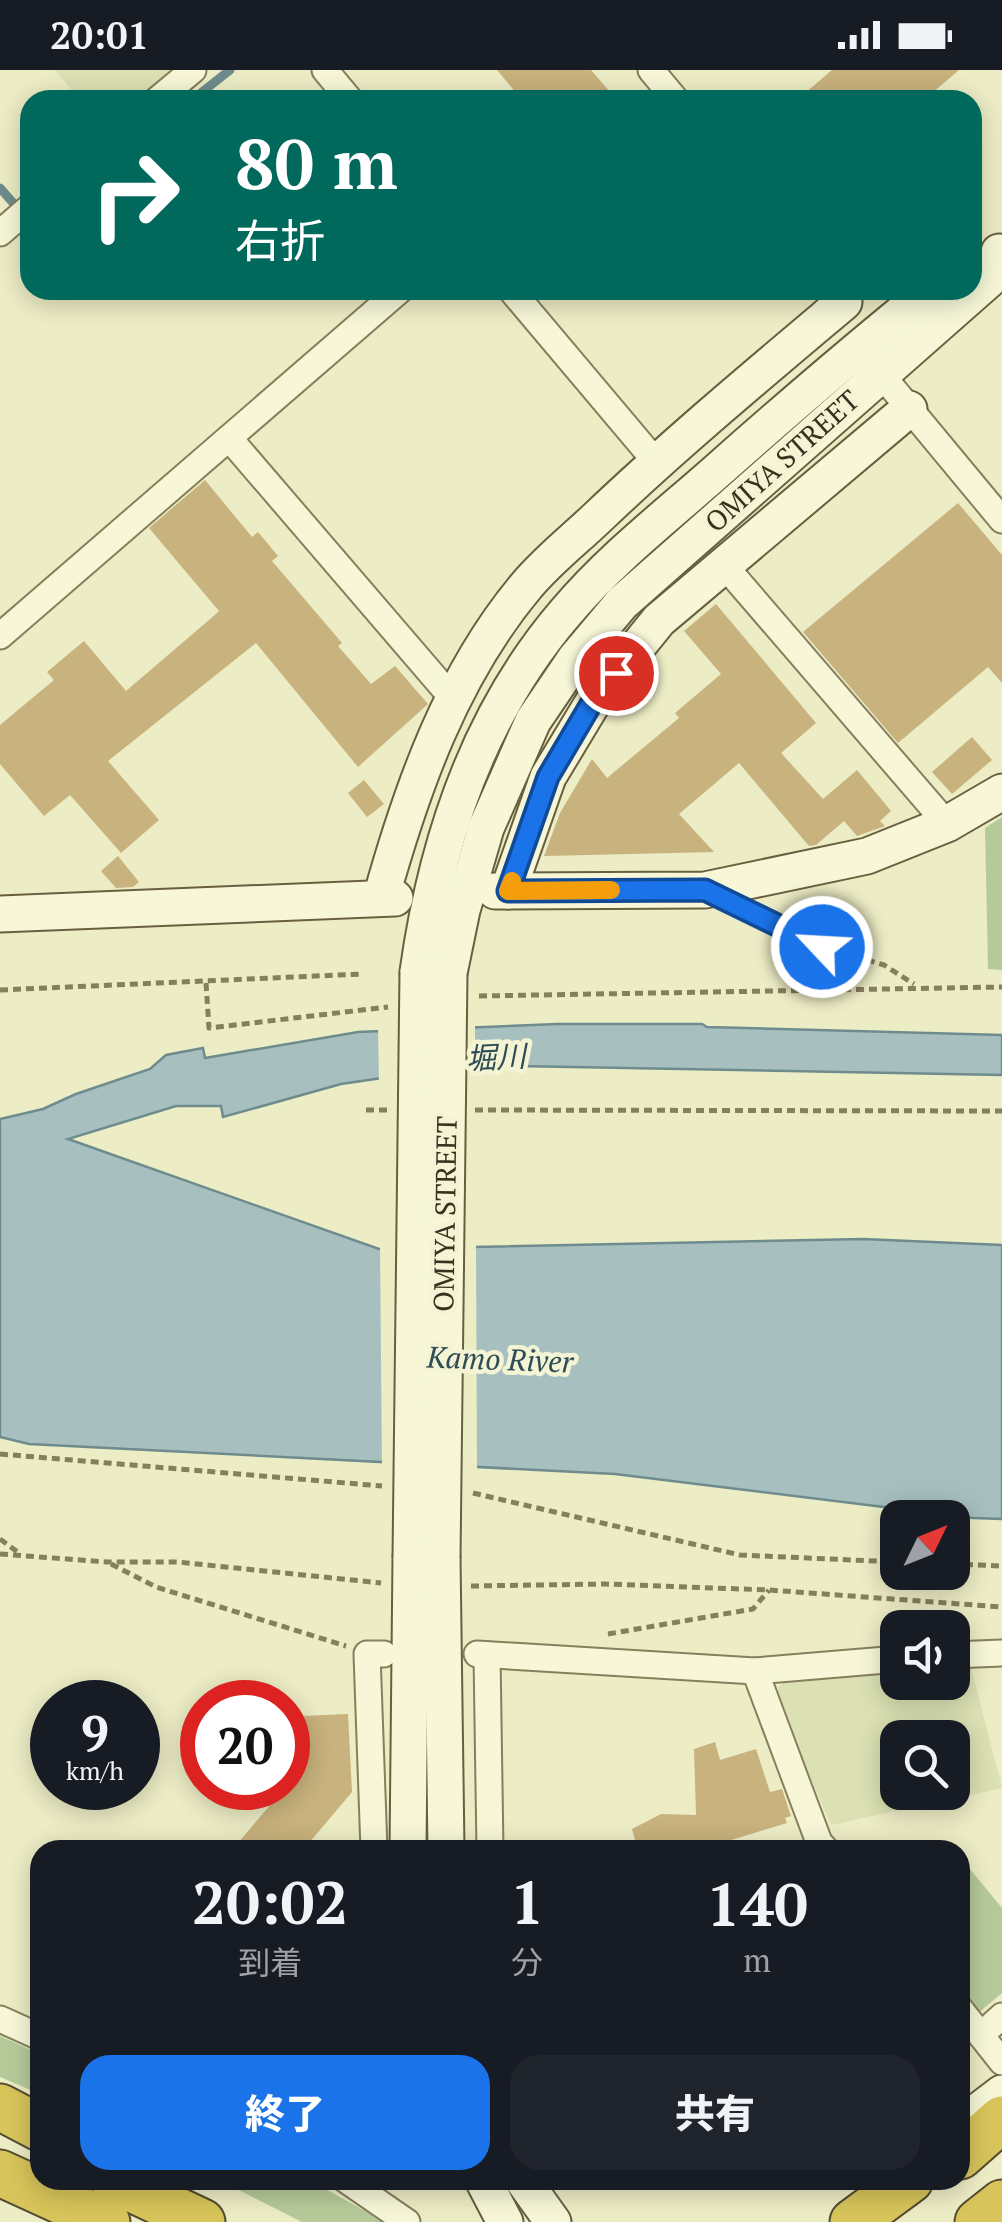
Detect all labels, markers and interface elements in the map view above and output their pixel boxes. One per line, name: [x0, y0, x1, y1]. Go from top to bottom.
text: 20:01: [50, 10, 149, 60]
text: 80 m: [235, 116, 398, 209]
icon: right: [70, 130, 200, 260]
text: 右折: [235, 210, 325, 270]
street label: OMIYA STREET: [697, 381, 867, 540]
pin: [574, 631, 659, 716]
icon: arrive: [589, 646, 644, 701]
position arrow: [770, 895, 874, 999]
water label: 堀川: [465, 1035, 530, 1079]
street label: OMIYA STREET: [424, 1116, 465, 1312]
water label: Kamo River: [425, 1336, 575, 1382]
north arrow: [880, 1500, 970, 1590]
map controls: [880, 1500, 970, 1810]
button: sound: [880, 1610, 970, 1700]
speed limit sign: 20: [180, 1680, 310, 1810]
text: 9: [81, 1700, 109, 1766]
button: search: [880, 1720, 970, 1810]
text: km/h: [66, 1754, 124, 1787]
text: 20:02: [192, 1862, 348, 1941]
text: 1: [510, 1862, 544, 1941]
text: 140: [706, 1864, 808, 1943]
text: m: [743, 1939, 771, 1981]
text: 到着: [238, 1941, 302, 1983]
text: 分: [511, 1941, 543, 1983]
button: 終了: [80, 2055, 490, 2170]
button: 共有: [510, 2055, 920, 2170]

